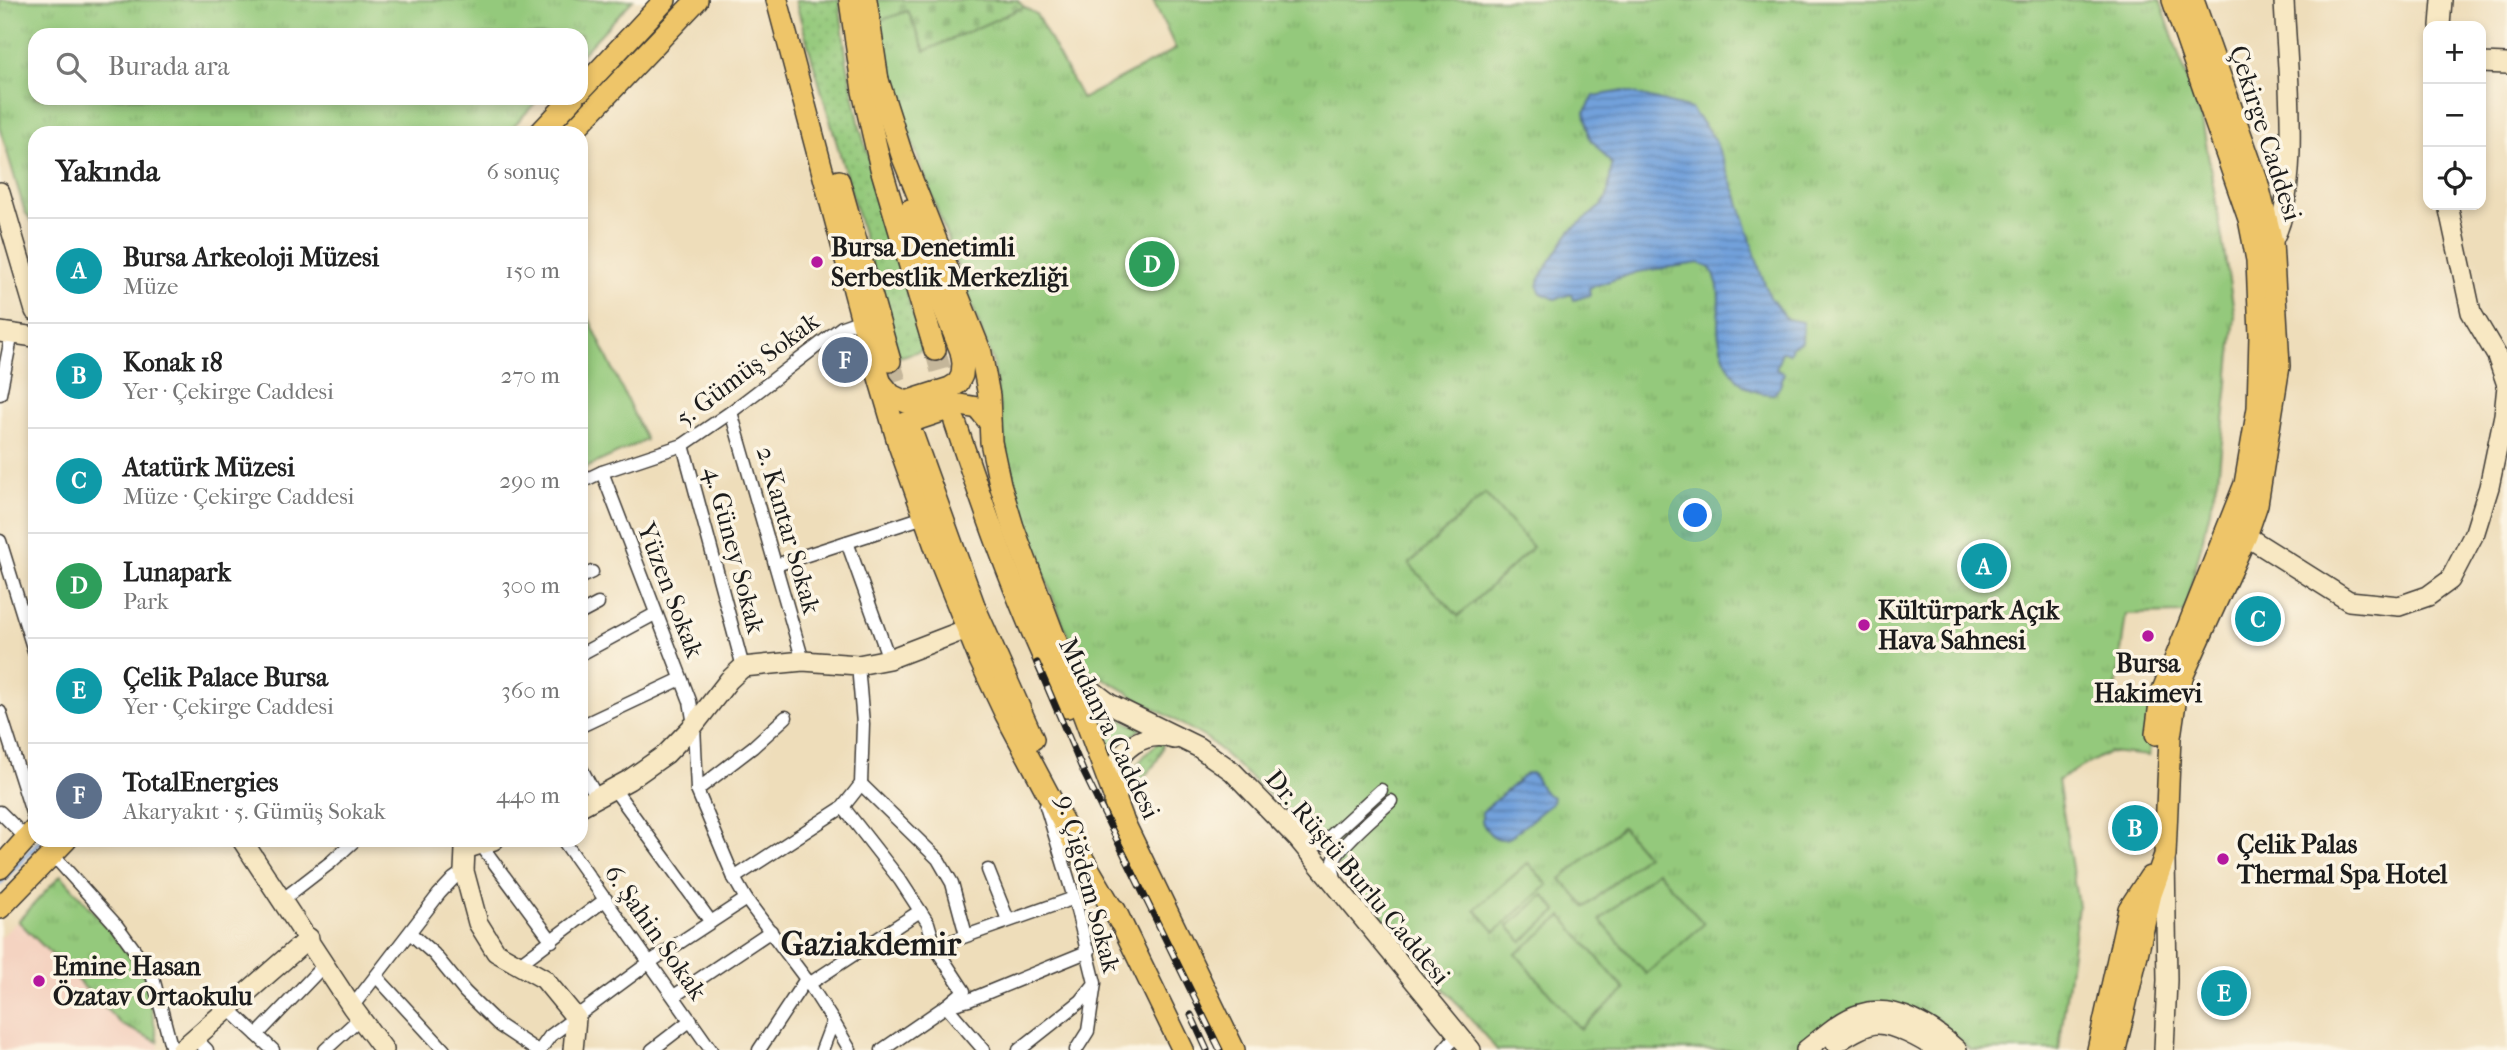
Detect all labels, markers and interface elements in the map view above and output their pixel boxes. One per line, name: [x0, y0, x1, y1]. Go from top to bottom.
map controls: [2423, 21, 2486, 210]
button: +: [2423, 21, 2486, 84]
search box: [28, 28, 588, 105]
street label: Çekirge Caddesi: [2223, 42, 2309, 225]
icon: search: [52, 48, 90, 86]
text: Burada ara: [108, 51, 230, 82]
button: −: [2423, 84, 2486, 147]
button: locate: [2423, 147, 2486, 210]
text: Yakında: [56, 154, 160, 189]
text: 6 sonuç: [486, 158, 560, 185]
place label: Bursa Denetimli Serbestlik Merkezliği: [831, 232, 1069, 293]
pin: D: [1129, 238, 1175, 290]
text: Bursa Arkeoloji Müzesi: [123, 242, 379, 273]
marker: Bursa Denetimli Serbestlik Merkezliği: [809, 254, 825, 270]
text: A: [72, 257, 86, 284]
text: 150 m: [505, 257, 560, 284]
text: Müze: [123, 273, 178, 300]
street label: 5. Gümüş Sokak: [670, 305, 826, 433]
pin: F: [822, 334, 868, 386]
text: Konak 18: [123, 347, 223, 378]
text: B: [72, 362, 86, 389]
text: 270 m: [500, 362, 560, 389]
text: Yer · Çekirge Caddesi: [123, 378, 334, 405]
street label: 2. Kantar Sokak: [750, 443, 827, 618]
text: Atatürk Müzesi: [123, 452, 295, 483]
street label: 4. Güney Sokak: [697, 463, 772, 638]
text: C: [71, 467, 87, 494]
text: 290 m: [499, 467, 560, 494]
text: Müze · Çekirge Caddesi: [123, 483, 354, 510]
your location: [1678, 498, 1712, 532]
street label: Yüzen Sokak: [630, 517, 711, 663]
pin: A: [1961, 540, 2007, 592]
text: Lunapark: [123, 557, 231, 588]
text: D: [70, 572, 88, 599]
text: 300 m: [501, 572, 560, 599]
text: Park: [123, 588, 169, 615]
pin: C: [2235, 593, 2281, 645]
place label: Kültürpark Açık Hava Sahnesi: [1878, 595, 2061, 656]
marker: Kültürpark Açık Hava Sahnesi: [1856, 617, 1872, 633]
marker: Bursa Hakimevi: [2140, 628, 2156, 644]
street label: Mudanya Caddesi: [1052, 633, 1167, 824]
place label: Bursa Hakimevi: [2094, 648, 2203, 709]
text: Çelik Palace Bursa: [123, 662, 328, 693]
text: E: [72, 677, 86, 704]
text: 360 m: [501, 677, 560, 704]
text: Yer · Çekirge Caddesi: [123, 693, 334, 720]
street label: Dr. Rüştü Burlu Caddesi: [1259, 764, 1457, 991]
text: TotalEnergies: [123, 767, 278, 798]
text: F: [73, 782, 85, 809]
text: 440 m: [496, 782, 560, 809]
street label: 9. Çiğdem Sokak: [1050, 792, 1127, 977]
text: Akaryakıt · 5. Gümüş Sokak: [123, 798, 386, 825]
pin: B: [2112, 802, 2158, 854]
place label: Çelik Palas Thermal Spa Hotel: [2236, 829, 2448, 890]
marker: Çelik Palas Thermal Spa Hotel: [2215, 851, 2231, 867]
street label: 6. Şahin Sokak: [598, 859, 714, 1006]
district label: Gaziakdemir: [781, 925, 962, 964]
place label: Emine Hasan Özatav Ortaokulu: [53, 951, 253, 1012]
pin: E: [2201, 967, 2247, 1019]
marker: Emine Hasan Özatav Ortaokulu: [31, 973, 47, 989]

